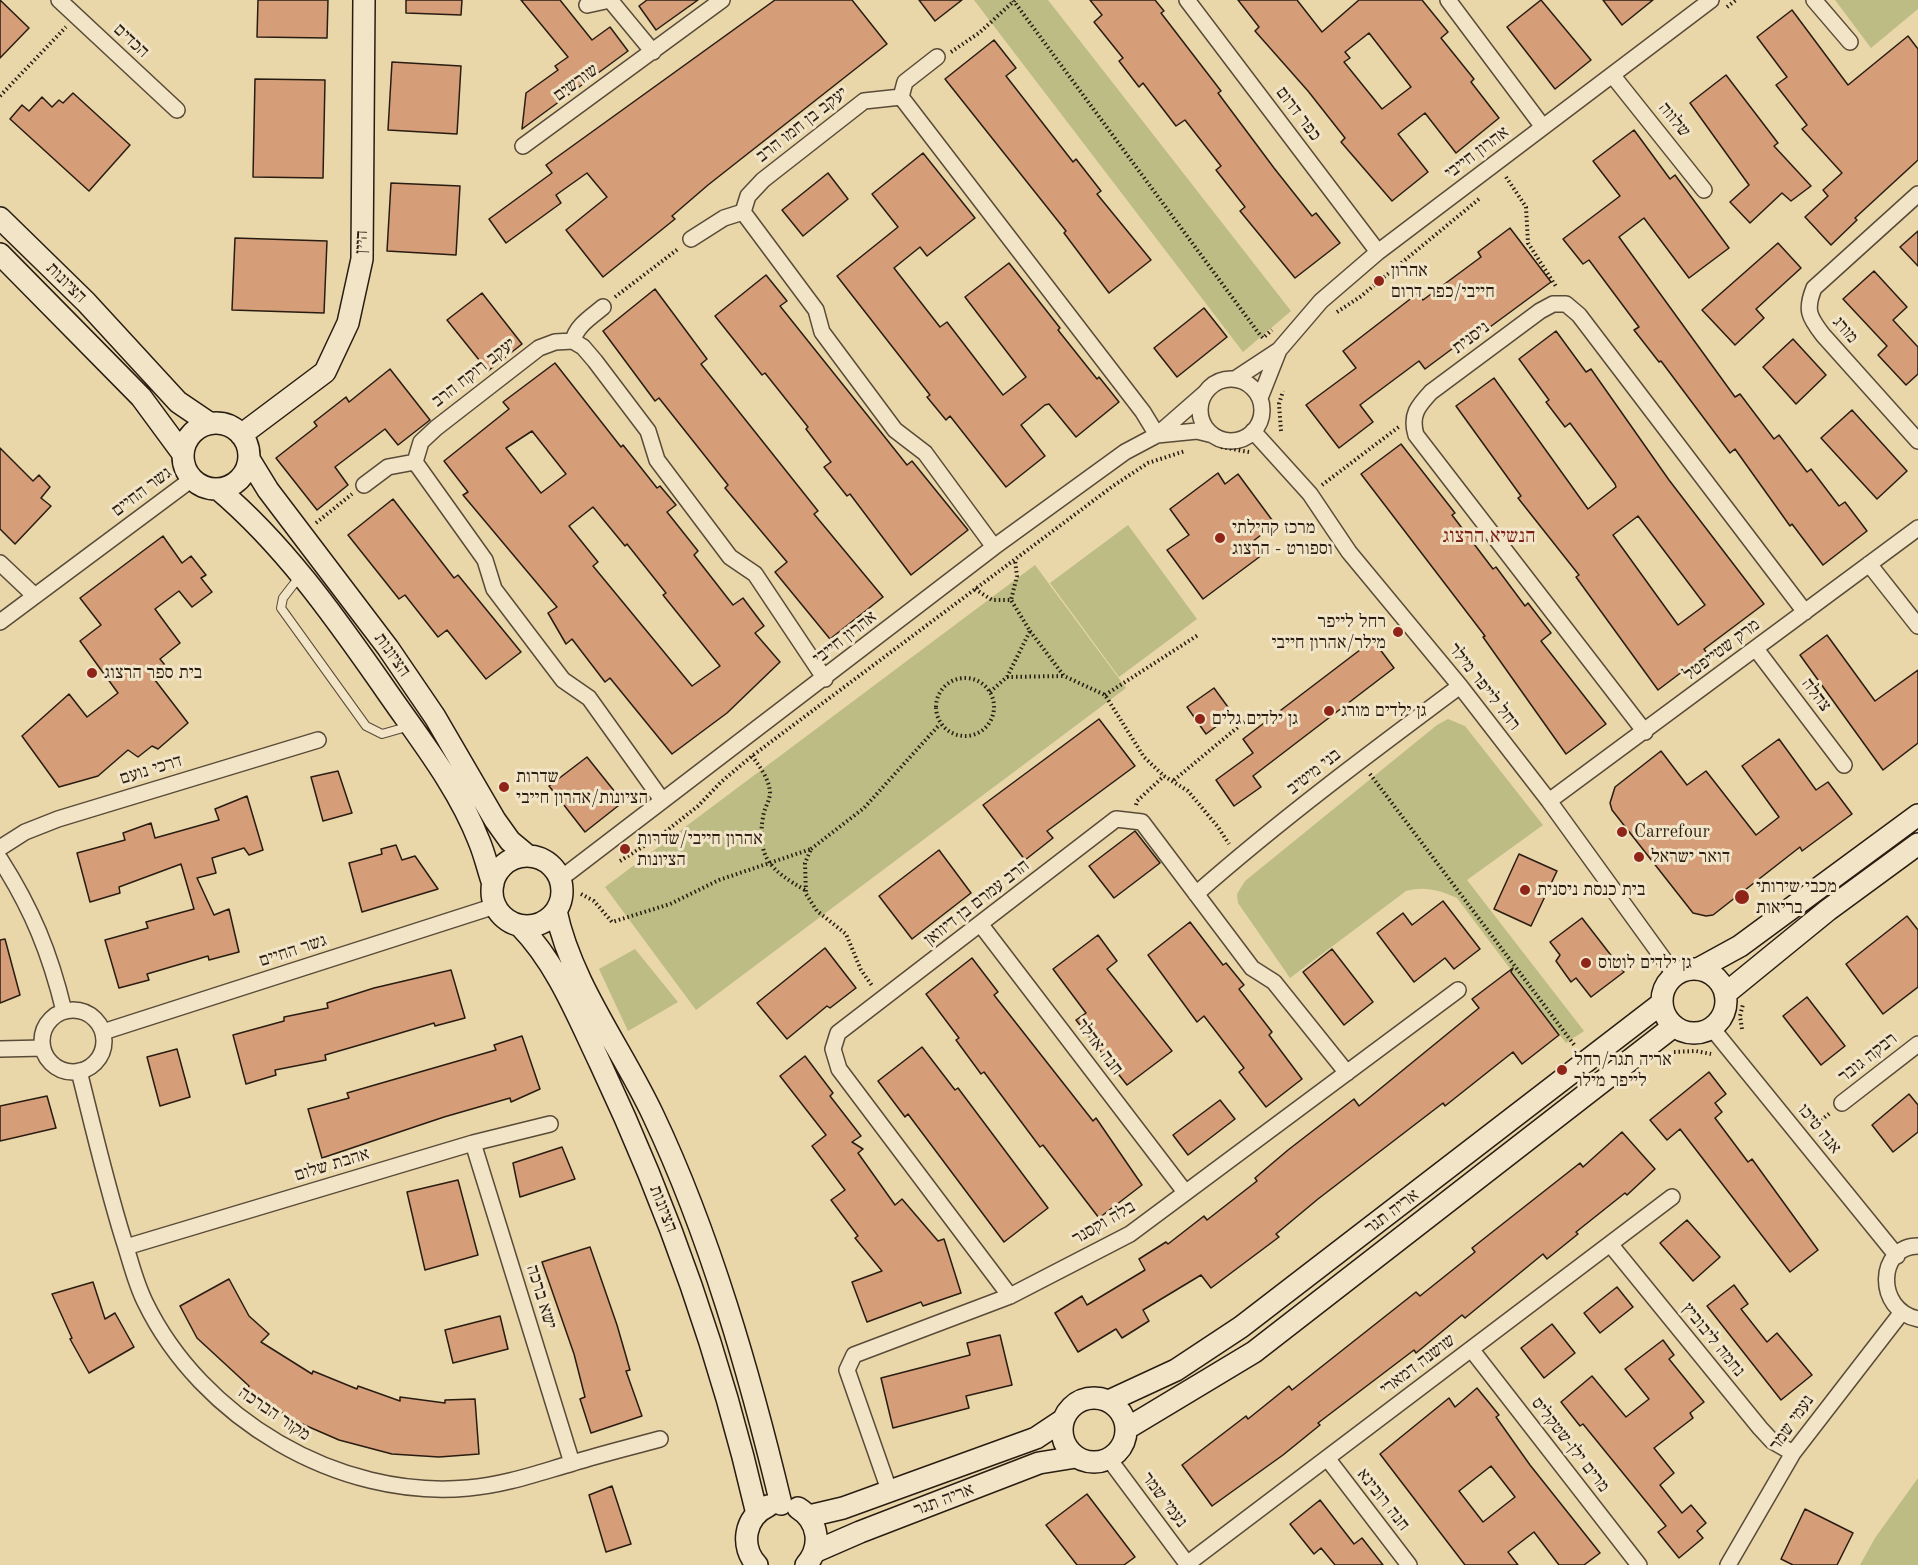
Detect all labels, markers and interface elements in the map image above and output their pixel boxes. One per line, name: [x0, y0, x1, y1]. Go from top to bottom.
street label: הכדים: [109, 19, 153, 63]
street label: שורשים: [549, 60, 603, 106]
street label: יעקב בן חמו הרב: [752, 83, 852, 167]
street label: כפר דרום: [1271, 83, 1325, 145]
street label: שלווה: [1653, 98, 1695, 142]
street label: אהרון חייבי: [1441, 122, 1513, 184]
street label: היין: [351, 230, 373, 254]
street label: הציונות: [41, 258, 91, 308]
place label: אהרון חייבי/כפר דרום: [1391, 260, 1495, 302]
marker: אהרון חייבי/כפר דרום: [1372, 274, 1386, 288]
street label: מורג: [1827, 312, 1863, 348]
street label: ניסנית: [1448, 317, 1494, 359]
street label: יעקב רוקח הרב: [428, 334, 520, 412]
street label: גשר החיים: [108, 462, 176, 522]
place label: מרכז קהילתי וספורט - הרצוג: [1232, 517, 1333, 560]
district label: הנשיא הרצוג: [1442, 525, 1536, 549]
marker: מרכז קהילתי וספורט - הרצוג: [1213, 531, 1227, 545]
street label: אהרון חייבי: [809, 606, 881, 670]
place label: רחל לייפר מילר/אהרון חייבי: [1271, 611, 1386, 654]
street label: מרק שטייפטל: [1680, 614, 1764, 686]
marker: רחל לייפר מילר/אהרון חייבי: [1391, 625, 1405, 639]
street label: הציונות: [369, 629, 415, 681]
street label: רחל לייפר מילר: [1443, 639, 1525, 735]
place label: בית ספר הרצוג: [104, 662, 202, 684]
marker: בית ספר הרצוג: [85, 666, 99, 680]
street label: צהלה: [1796, 674, 1836, 716]
place label: גן ילדים מורג: [1341, 700, 1427, 722]
marker: גן ילדים מורג: [1322, 704, 1336, 718]
place label: גן ילדים גלים: [1212, 708, 1298, 730]
marker: גן ילדים גלים: [1193, 712, 1207, 726]
street label: בני מיטיב: [1283, 744, 1345, 800]
street label: דרכי נועם: [117, 750, 185, 790]
place label: שדרות הציונות/אהרון חייבי: [516, 766, 648, 808]
marker: שדרות הציונות/אהרון חייבי: [497, 780, 511, 794]
place label: Carrefour: [1634, 821, 1710, 843]
marker: Carrefour: [1615, 825, 1629, 839]
place label: אהרון חייבי/שדרות הציונות: [637, 828, 763, 870]
marker: אהרון חייבי/שדרות הציונות: [618, 842, 632, 856]
place label: דואר ישראל: [1651, 846, 1730, 868]
marker: דואר ישראל: [1632, 850, 1646, 864]
street label: הרב עמרם בן דיוואן: [920, 855, 1034, 951]
place label: מכבי שירותי בריאות: [1756, 876, 1837, 918]
place label: בית כנסת ניסנית: [1537, 879, 1645, 901]
marker: בית כנסת ניסנית: [1518, 883, 1532, 897]
marker: מכבי שירותי בריאות: [1733, 888, 1751, 906]
street label: גשר החיים: [257, 930, 329, 972]
place label: גן ילדים לוטוס: [1598, 952, 1692, 974]
marker: גן ילדים לוטוס: [1579, 956, 1593, 970]
street label: חנה אדלר: [1071, 1015, 1127, 1079]
street label: רבקה גובר: [1834, 1028, 1902, 1088]
place label: אריה תגר/רחל לייפר מילר: [1574, 1049, 1672, 1092]
marker: אריה תגר/רחל לייפר מילר: [1555, 1063, 1569, 1077]
street label: אנה טיכו: [1792, 1100, 1846, 1158]
street label: אהבת שלום: [292, 1143, 372, 1187]
street label: הציונות: [644, 1182, 682, 1236]
street label: אריה תגר: [1361, 1185, 1423, 1239]
street label: בלה וקסנר: [1069, 1196, 1139, 1250]
street label: ישא ברכה: [521, 1262, 561, 1332]
street label: נחמה ליבוביץ: [1677, 1299, 1749, 1381]
street label: שושנה דמארי: [1376, 1330, 1460, 1400]
street label: מקור הברכה: [234, 1382, 314, 1446]
street label: נעמי שמר: [1765, 1391, 1819, 1455]
street label: מרים ילן-שטקליס: [1526, 1393, 1614, 1497]
street label: חנה רובינא: [1352, 1465, 1414, 1535]
street label: נעמי שמר: [1136, 1468, 1192, 1532]
street label: אריה תגר: [911, 1479, 977, 1521]

